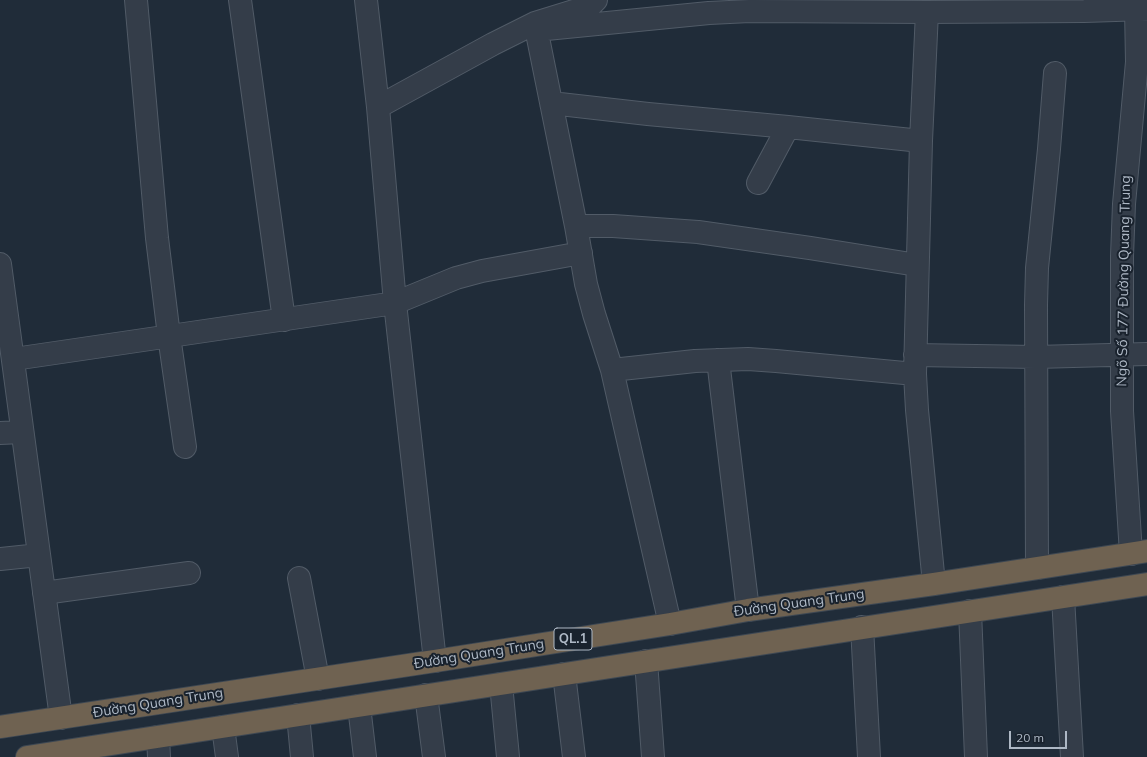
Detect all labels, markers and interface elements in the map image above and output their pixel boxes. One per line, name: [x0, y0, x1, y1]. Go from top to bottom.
street label: Ngõ Số 177 Đường Quang Trung: [1114, 175, 1134, 387]
street label: Đường Quang Trung: [733, 586, 865, 620]
road number: QL.1: [554, 628, 592, 650]
street label: Đường Quang Trung: [413, 635, 545, 673]
street label: Đường Quang Trung: [92, 684, 224, 722]
scale bar: [1011, 723, 1069, 749]
text: 20 m: [1016, 730, 1044, 745]

